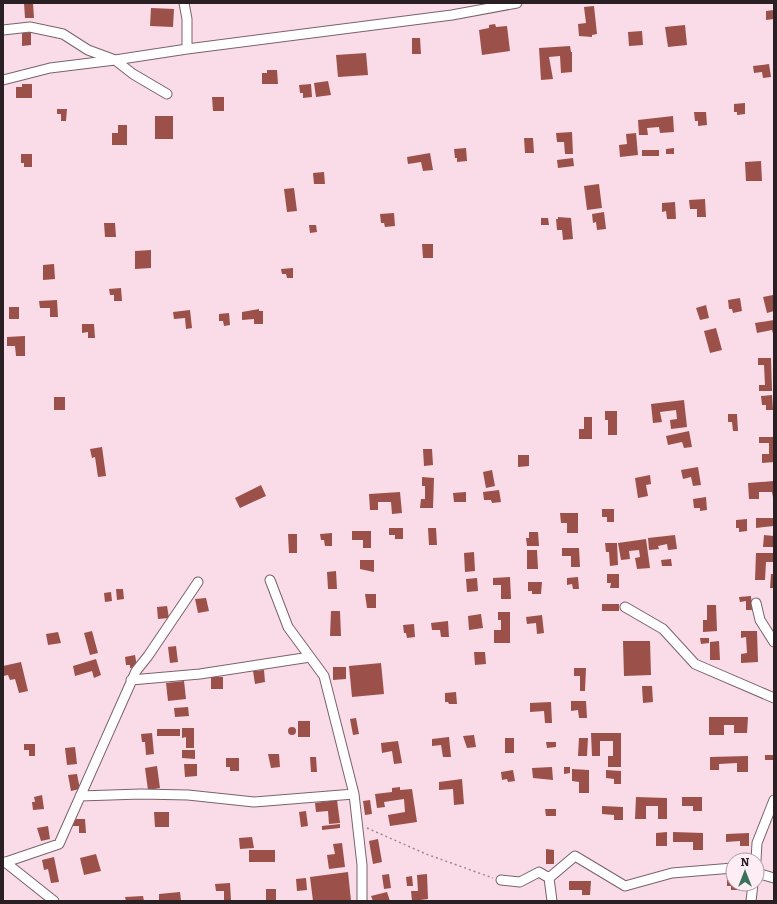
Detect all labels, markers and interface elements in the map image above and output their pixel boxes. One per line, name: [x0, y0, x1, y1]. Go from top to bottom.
north arrow: [725, 852, 765, 892]
text: N: [741, 856, 750, 869]

